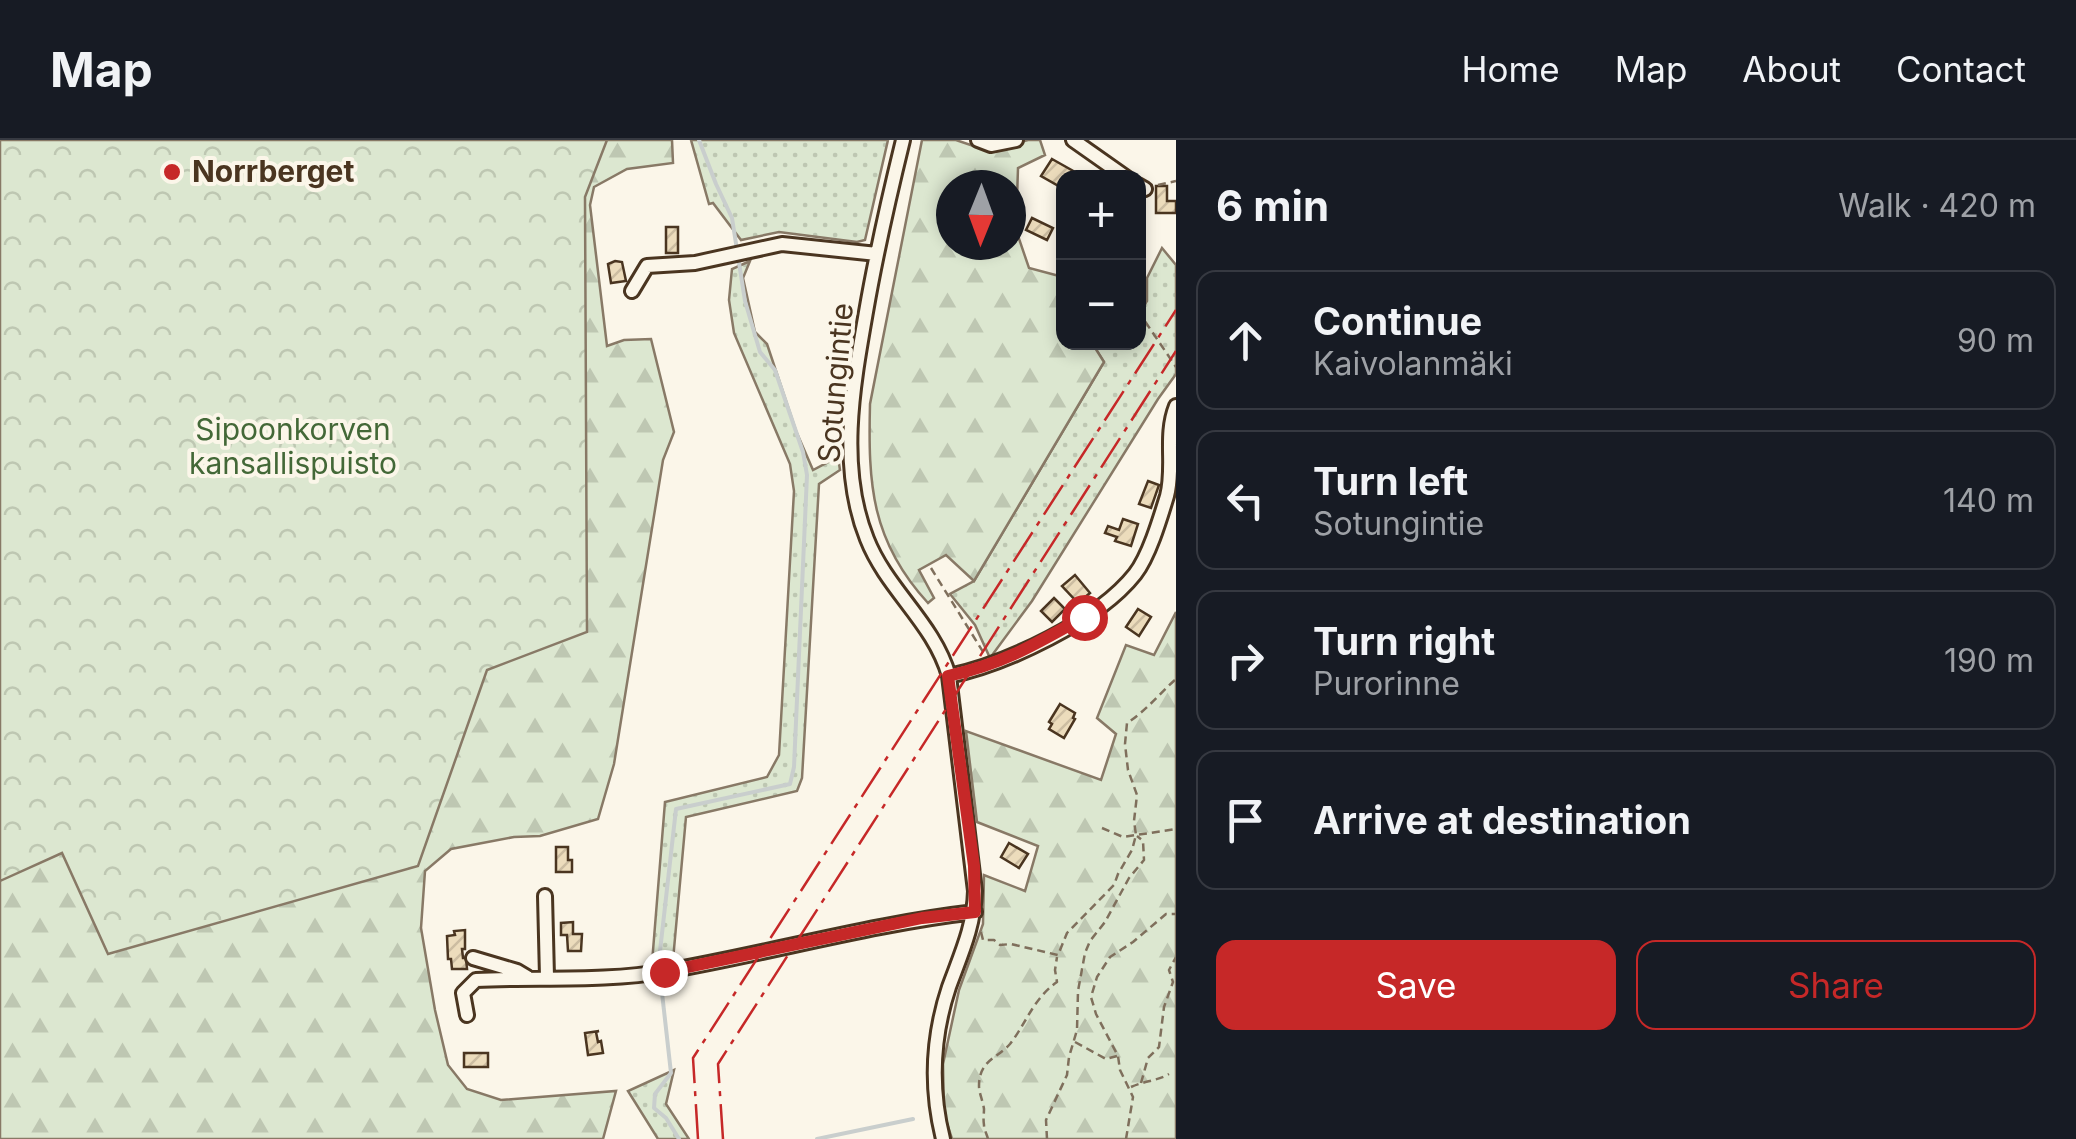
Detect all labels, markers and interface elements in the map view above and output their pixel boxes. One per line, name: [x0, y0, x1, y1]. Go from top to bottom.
text: Map: [50, 40, 153, 99]
text: Home: [1462, 48, 1560, 90]
text: Map: [1615, 48, 1687, 90]
text: About: [1742, 48, 1841, 90]
text: Contact: [1896, 48, 2026, 90]
place label: Norrberget: [192, 153, 354, 189]
marker: Norrberget: [161, 161, 183, 183]
north arrow: [936, 170, 1026, 260]
map controls: [1056, 170, 1146, 350]
button: +: [1056, 170, 1146, 260]
text: 6 min: [1216, 180, 1329, 231]
text: Walk · 420 m: [1838, 186, 2036, 225]
button: −: [1056, 260, 1146, 350]
text: Continue: [1313, 298, 1482, 344]
street label: Sotungintie: [810, 301, 860, 464]
icon: ahead: [1218, 313, 1273, 368]
text: 90 m: [1957, 321, 2034, 360]
text: Kaivolanmäki: [1313, 344, 1513, 383]
park label: Sipoonkorven kansallispuisto: [189, 411, 397, 481]
text: Turn left: [1313, 458, 1468, 504]
icon: left: [1218, 473, 1273, 528]
text: 140 m: [1943, 481, 2034, 520]
text: Sotungintie: [1313, 504, 1484, 543]
route start: [1062, 595, 1108, 641]
text: Turn right: [1313, 618, 1495, 664]
icon: right: [1218, 633, 1273, 688]
text: 190 m: [1944, 641, 2034, 680]
text: Purorinne: [1313, 664, 1460, 703]
icon: arrive: [1218, 793, 1273, 848]
text: Arrive at destination: [1313, 797, 1691, 843]
button: Save: [1216, 940, 1616, 1030]
button: Share: [1636, 940, 2036, 1030]
route end: [642, 950, 688, 996]

